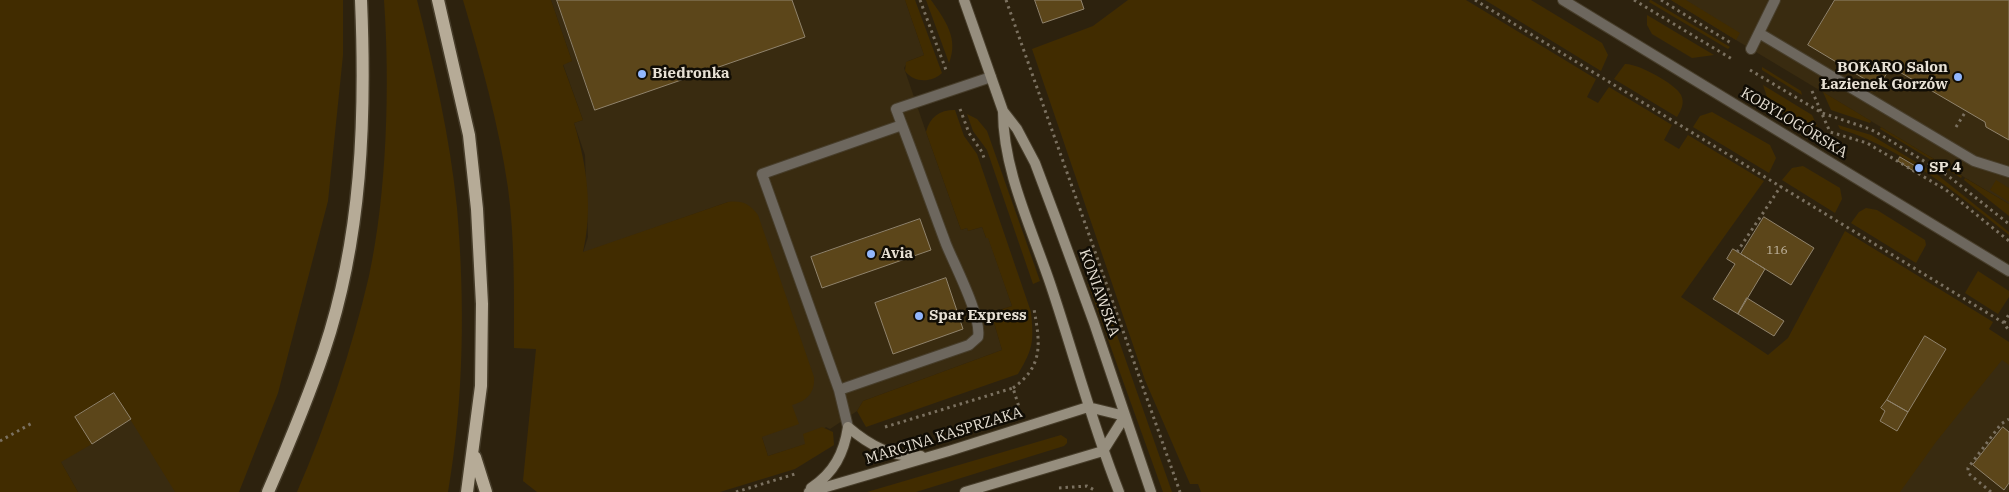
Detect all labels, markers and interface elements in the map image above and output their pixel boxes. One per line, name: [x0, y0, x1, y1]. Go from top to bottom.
place label: BOKARO Salon Łazienek Gorzów: [1821, 59, 1948, 94]
place label: Biedronka: [652, 65, 730, 83]
marker: Biedronka: [636, 68, 648, 80]
marker: BOKARO Salon Łazienek Gorzów: [1952, 71, 1964, 83]
street label: KOBYLOGÓRSKA: [1737, 84, 1851, 162]
place label: SP 4: [1929, 159, 1961, 177]
marker: SP 4: [1913, 162, 1925, 174]
house number: 116: [1766, 244, 1788, 258]
place label: Avia: [881, 245, 913, 263]
street label: KONIAWSKA: [1075, 247, 1123, 339]
marker: Avia: [865, 248, 877, 260]
place label: Spar Express: [929, 307, 1027, 325]
marker: Spar Express: [913, 310, 925, 322]
street label: MARCINA KASPRZAKA: [863, 404, 1025, 468]

